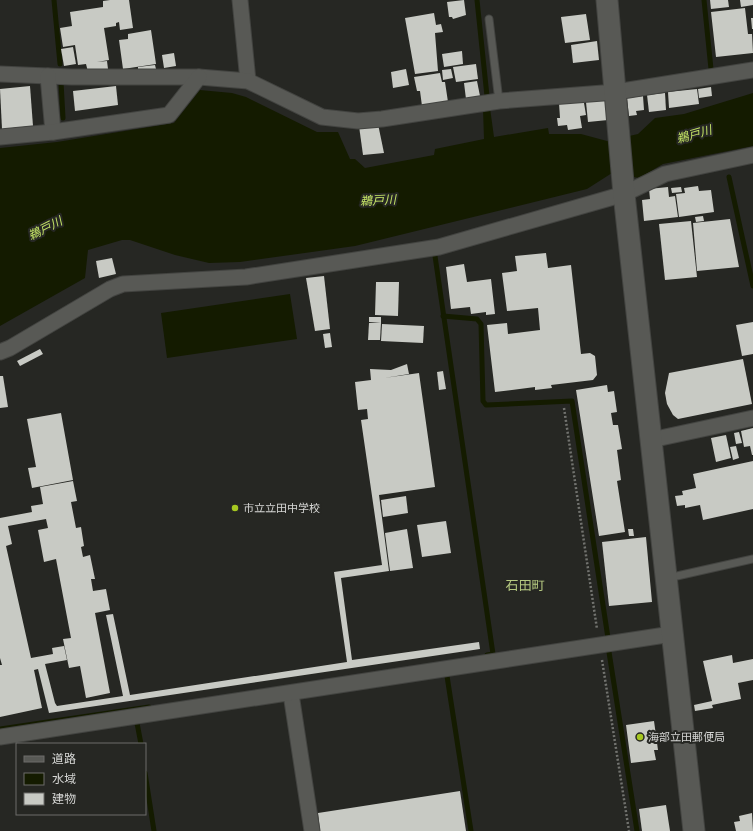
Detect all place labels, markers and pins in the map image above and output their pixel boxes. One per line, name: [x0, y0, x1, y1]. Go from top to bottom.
place label: 市立立田中学校: [243, 501, 320, 515]
marker: 市立立田中学校: [230, 503, 240, 513]
place label: 海部立田郵便局: [648, 730, 725, 744]
marker: 海部立田郵便局: [635, 732, 645, 742]

